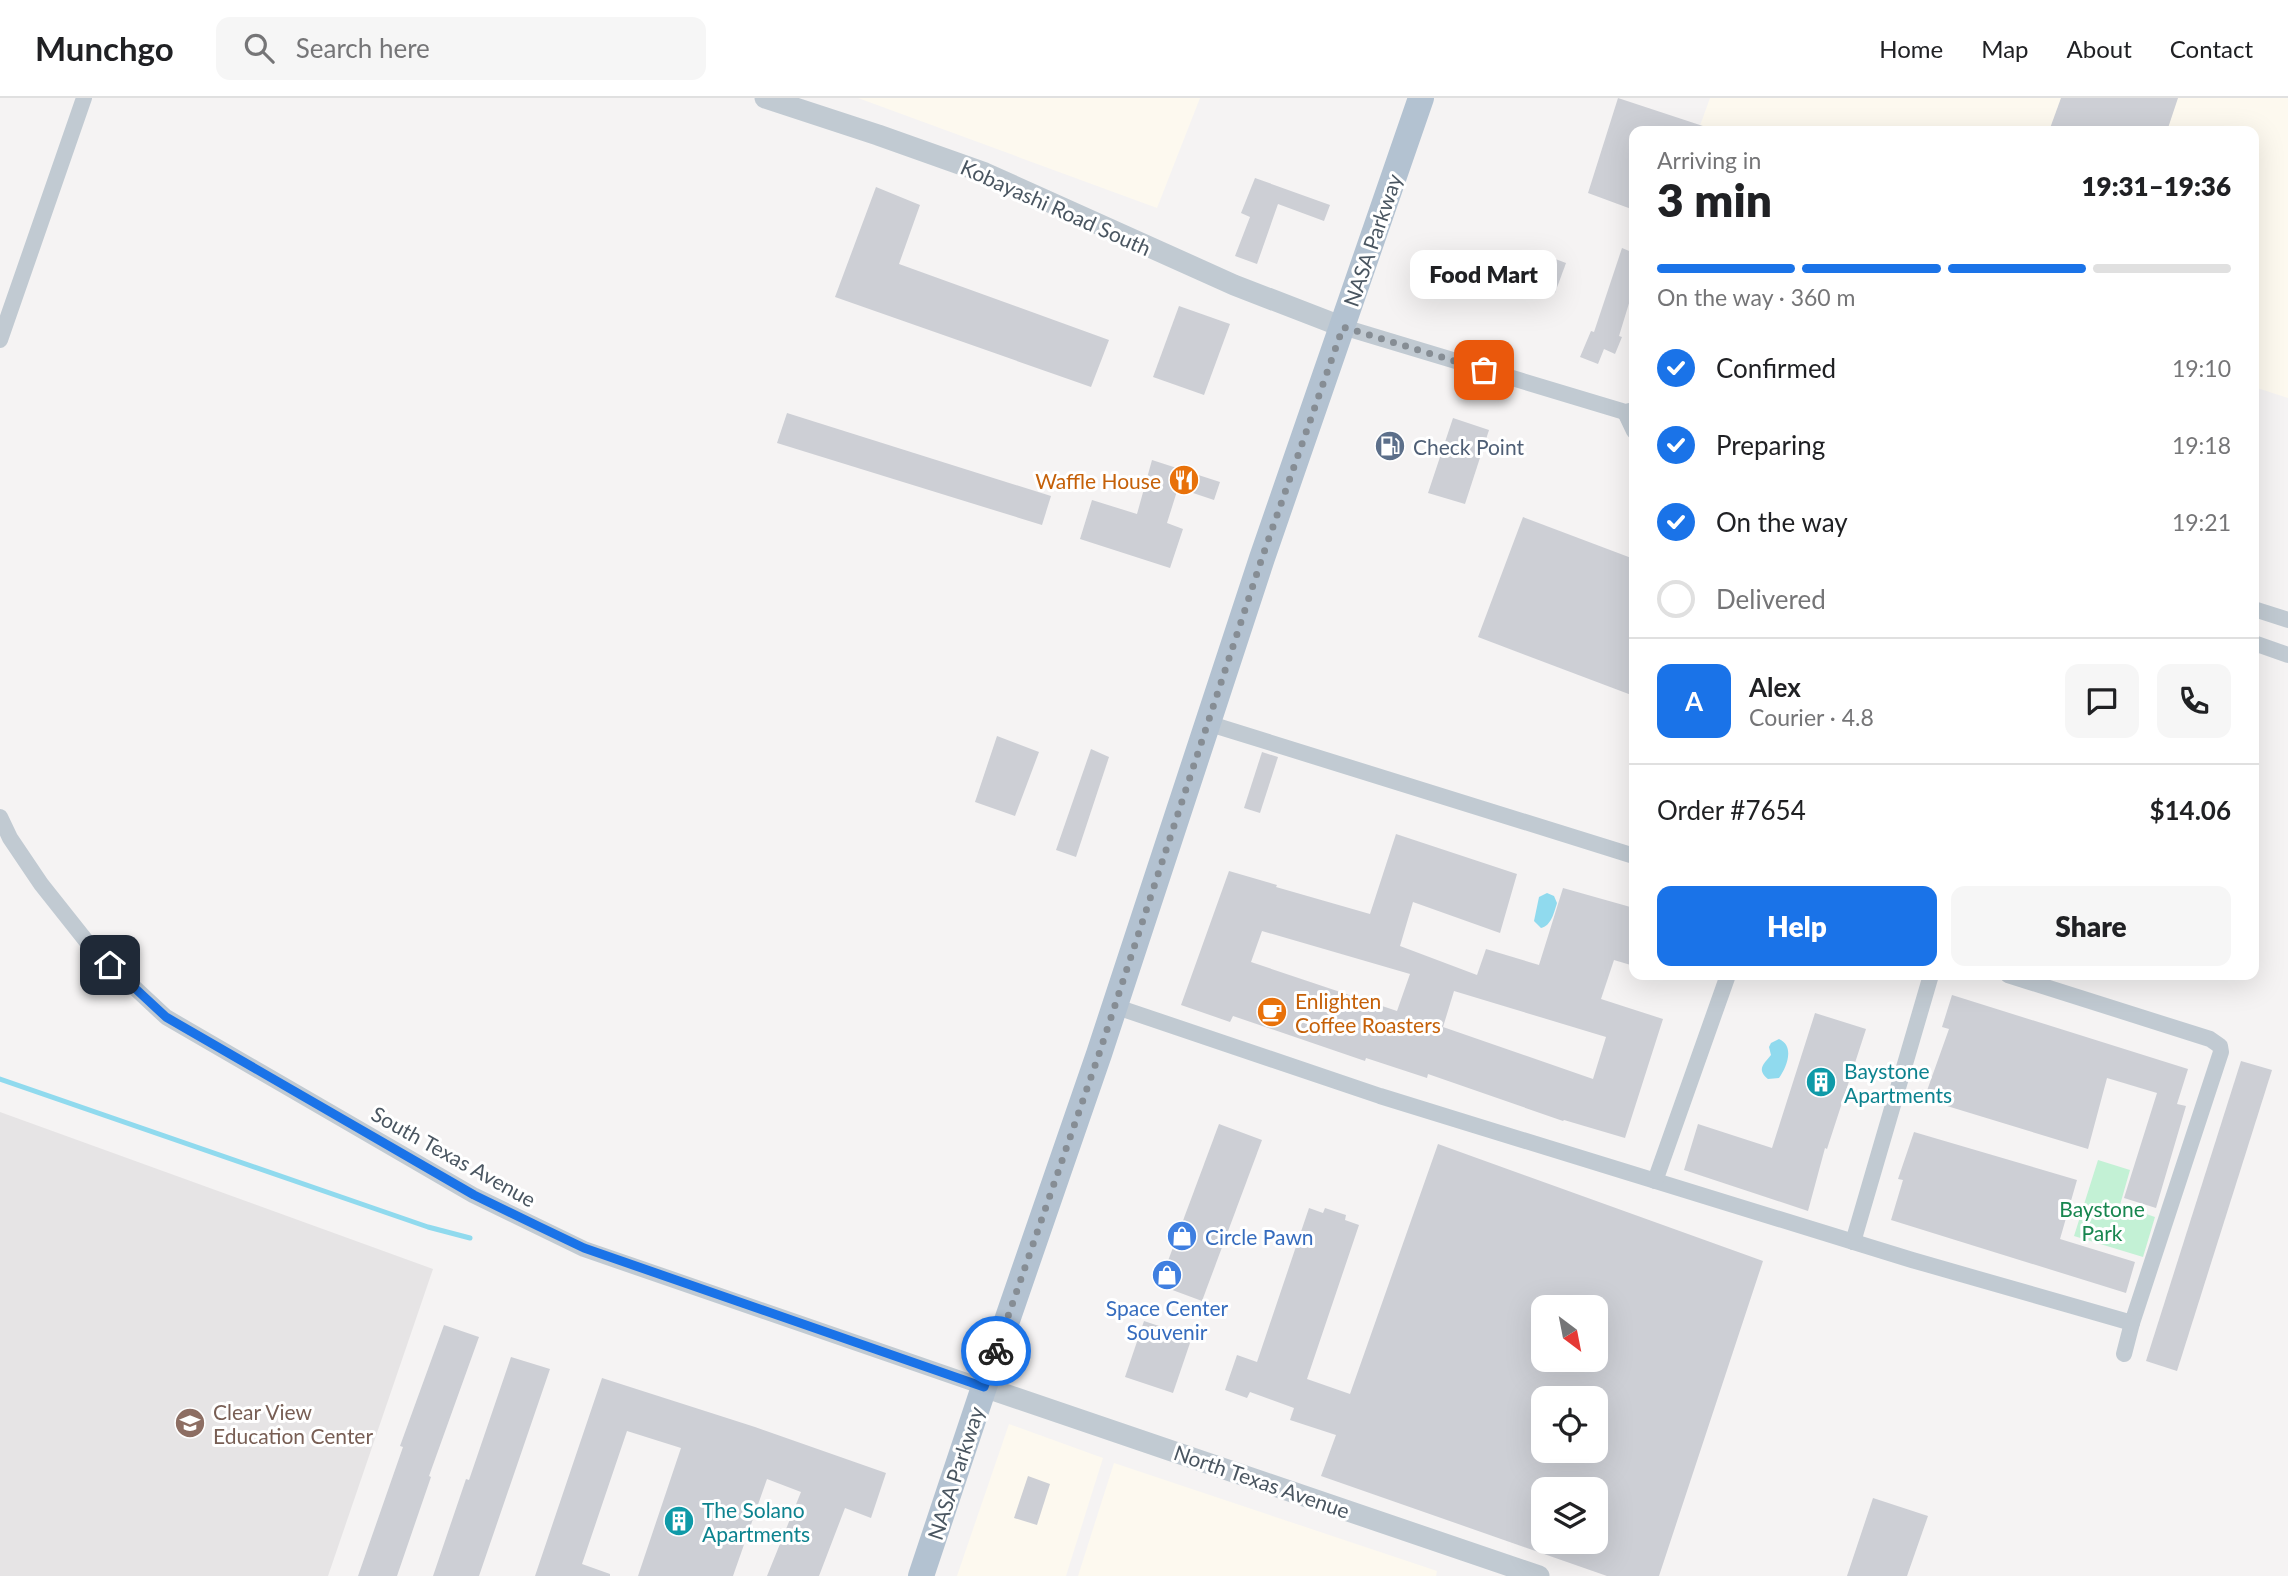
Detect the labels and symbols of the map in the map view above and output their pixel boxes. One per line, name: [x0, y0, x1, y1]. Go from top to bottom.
street label: Kobayashi Road South: [957, 154, 1155, 260]
street label: NASA Parkway: [1338, 170, 1406, 310]
callout: Food Mart: [1410, 251, 1558, 300]
pin: [1454, 340, 1514, 400]
fuel station icon: Check Point: [1373, 429, 1407, 463]
place label: Check Point: [1413, 434, 1524, 459]
restaurant icon: Waffle House: [1167, 463, 1201, 497]
place label: Waffle House: [1035, 468, 1161, 493]
pin: [80, 935, 140, 995]
place label: Enlighten Coffee Roasters: [1295, 988, 1441, 1037]
cafe icon: Enlighten Coffee Roasters: [1255, 995, 1289, 1029]
place label: Baystone Apartments: [1844, 1058, 1952, 1107]
building icon: Baystone Apartments: [1804, 1065, 1838, 1099]
street label: South Texas Avenue: [368, 1100, 540, 1212]
park label: Baystone Park: [2059, 1196, 2145, 1245]
shop icon: Circle Pawn: [1165, 1219, 1199, 1253]
place label: Circle Pawn: [1205, 1224, 1314, 1249]
shop icon: Space Center Souvenir: [1150, 1258, 1184, 1292]
place label: Space Center Souvenir: [1106, 1295, 1229, 1344]
north arrow: [1531, 1295, 1608, 1372]
courier: [961, 1316, 1031, 1386]
place label: Clear View Education Center: [213, 1399, 373, 1448]
street label: NASA Parkway: [922, 1403, 988, 1543]
school or university icon: Clear View Education Center: [173, 1406, 207, 1440]
street label: North Texas Avenue: [1171, 1439, 1353, 1523]
place label: The Solano Apartments: [702, 1497, 810, 1546]
building icon: The Solano Apartments: [662, 1504, 696, 1538]

